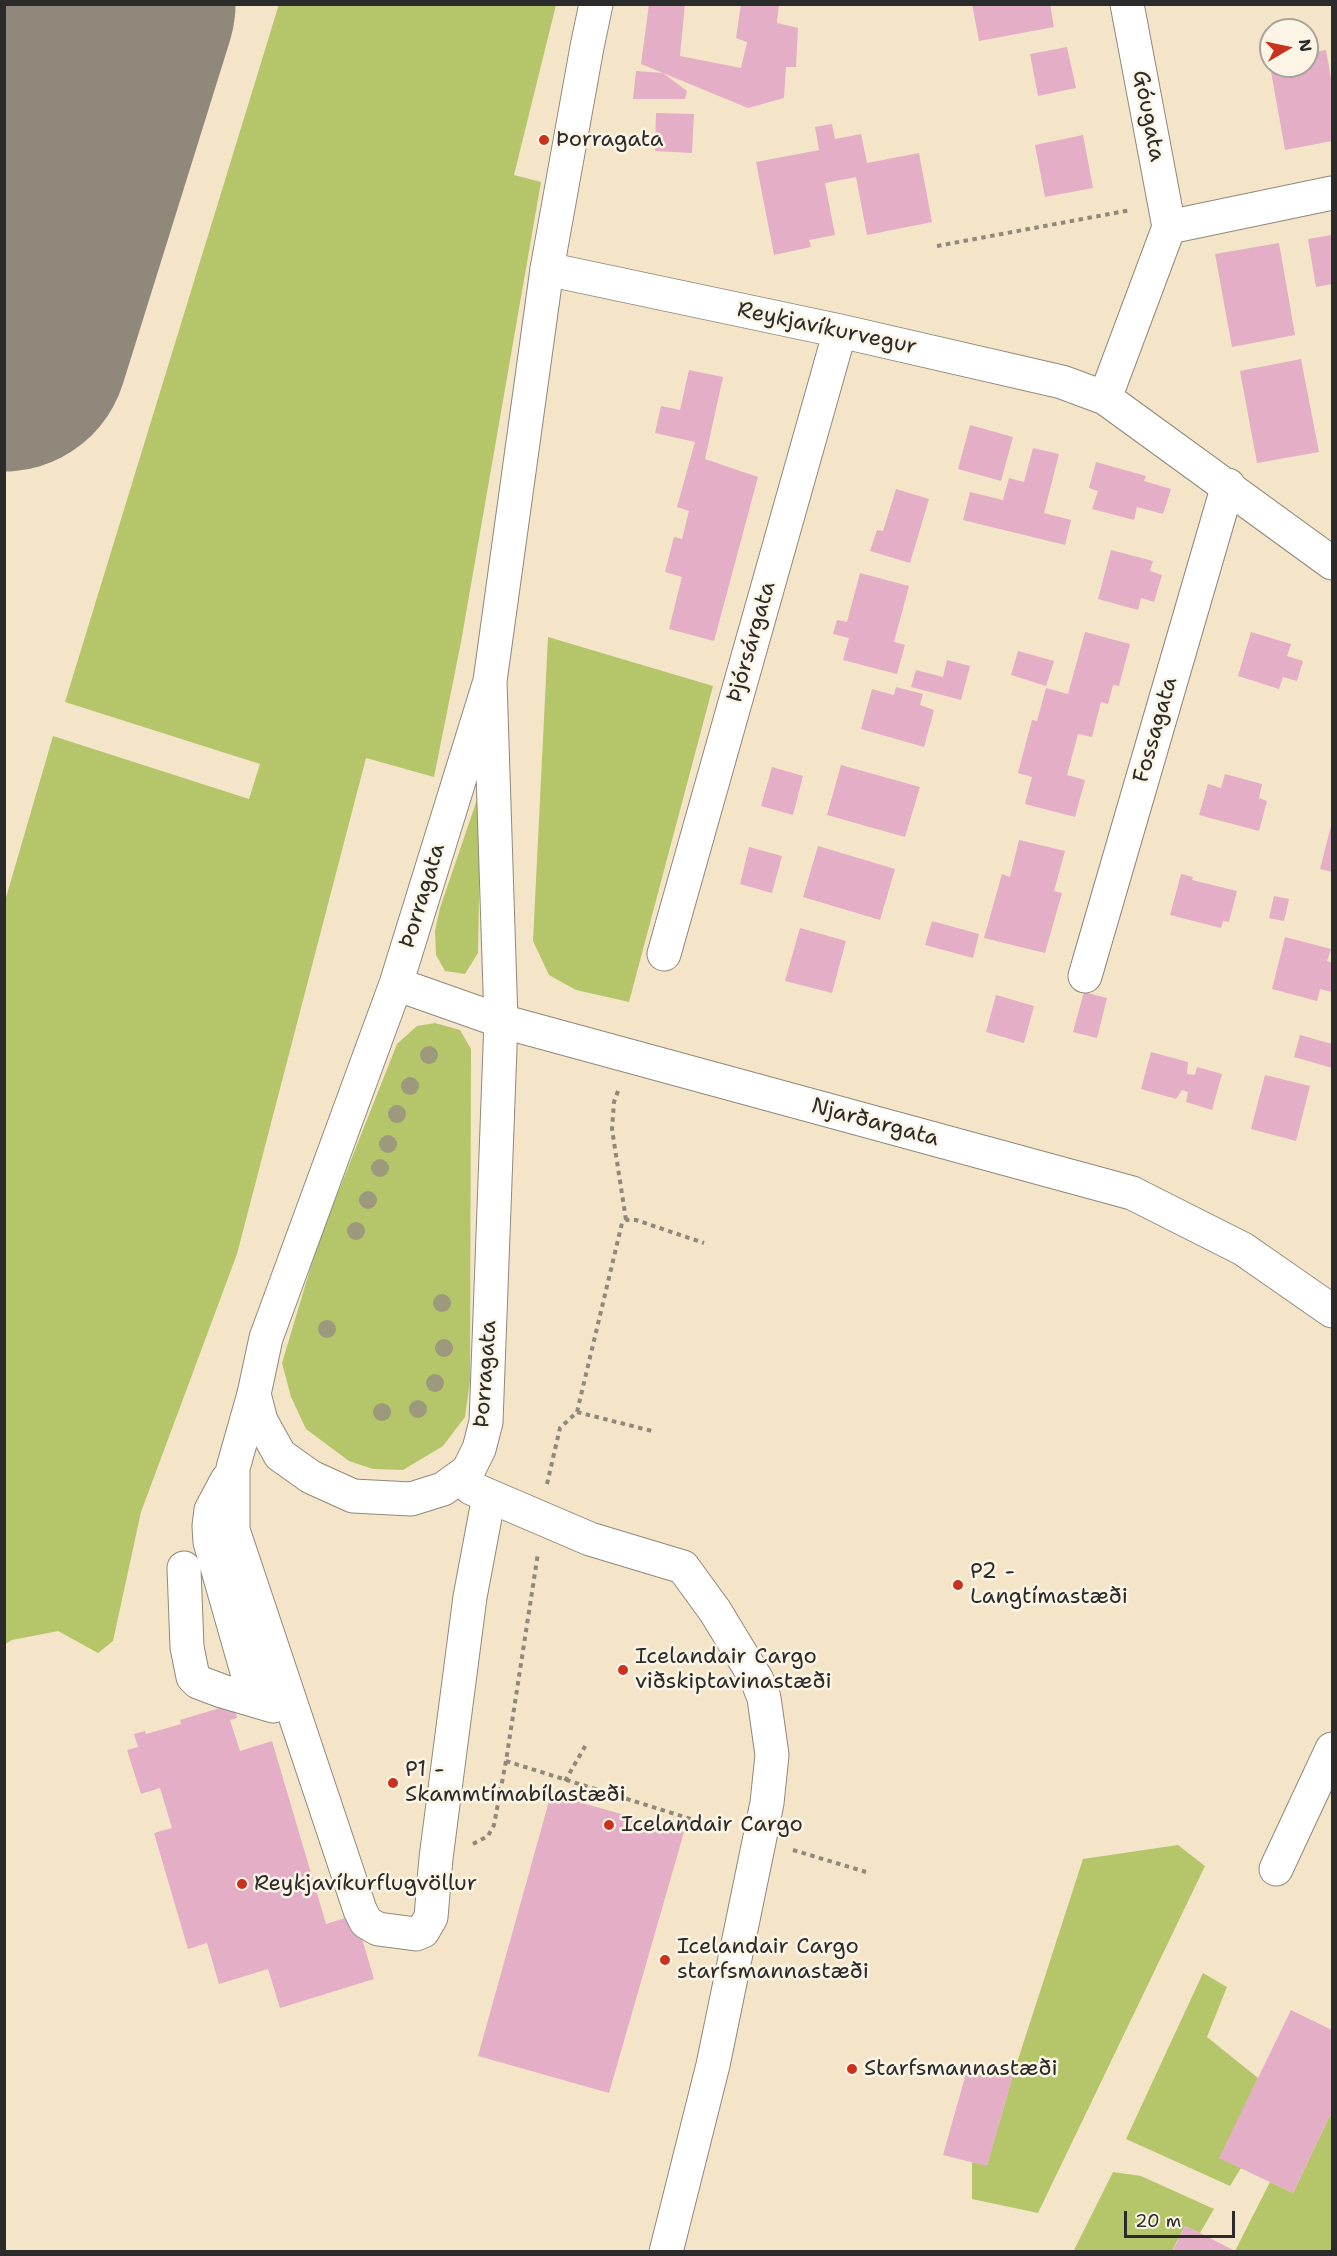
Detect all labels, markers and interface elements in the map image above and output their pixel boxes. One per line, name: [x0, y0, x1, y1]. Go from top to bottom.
north arrow: [1259, 18, 1319, 78]
text: N: [1294, 38, 1317, 53]
street label: Góugata: [1126, 68, 1170, 164]
place label: Þorragata: [556, 127, 664, 153]
marker: Þorragata: [537, 133, 551, 147]
street label: Reykjavíkurvegur: [735, 297, 919, 361]
street label: Þjórsárgata: [722, 579, 782, 705]
street label: Fossagata: [1128, 674, 1184, 786]
street label: Þorragata: [395, 841, 451, 951]
street label: Njarðargata: [808, 1093, 942, 1153]
street label: Þorragata: [469, 1319, 503, 1429]
place label: P2 - Langtímastæði: [970, 1559, 1128, 1610]
marker: P2 - Langtímastæði: [951, 1578, 965, 1592]
place label: Icelandair Cargo viðskiptavinastæði: [635, 1644, 832, 1696]
marker: Icelandair Cargo viðskiptavinastæði: [616, 1663, 630, 1677]
place label: P1 - Skammtímabílastæði: [405, 1757, 626, 1808]
marker: P1 - Skammtímabílastæði: [386, 1776, 400, 1790]
place label: Icelandair Cargo: [621, 1812, 803, 1838]
marker: Icelandair Cargo: [602, 1818, 616, 1832]
place label: Reykjavíkurflugvöllur: [254, 1871, 477, 1897]
marker: Reykjavíkurflugvöllur: [235, 1877, 249, 1891]
place label: Icelandair Cargo starfsmannastæði: [677, 1934, 869, 1986]
marker: Icelandair Cargo starfsmannastæði: [658, 1953, 672, 1967]
place label: Starfsmannastæði: [864, 2056, 1058, 2082]
marker: Starfsmannastæði: [845, 2062, 859, 2076]
scale bar: [1127, 2199, 1238, 2237]
text: 20 m: [1135, 2209, 1181, 2233]

